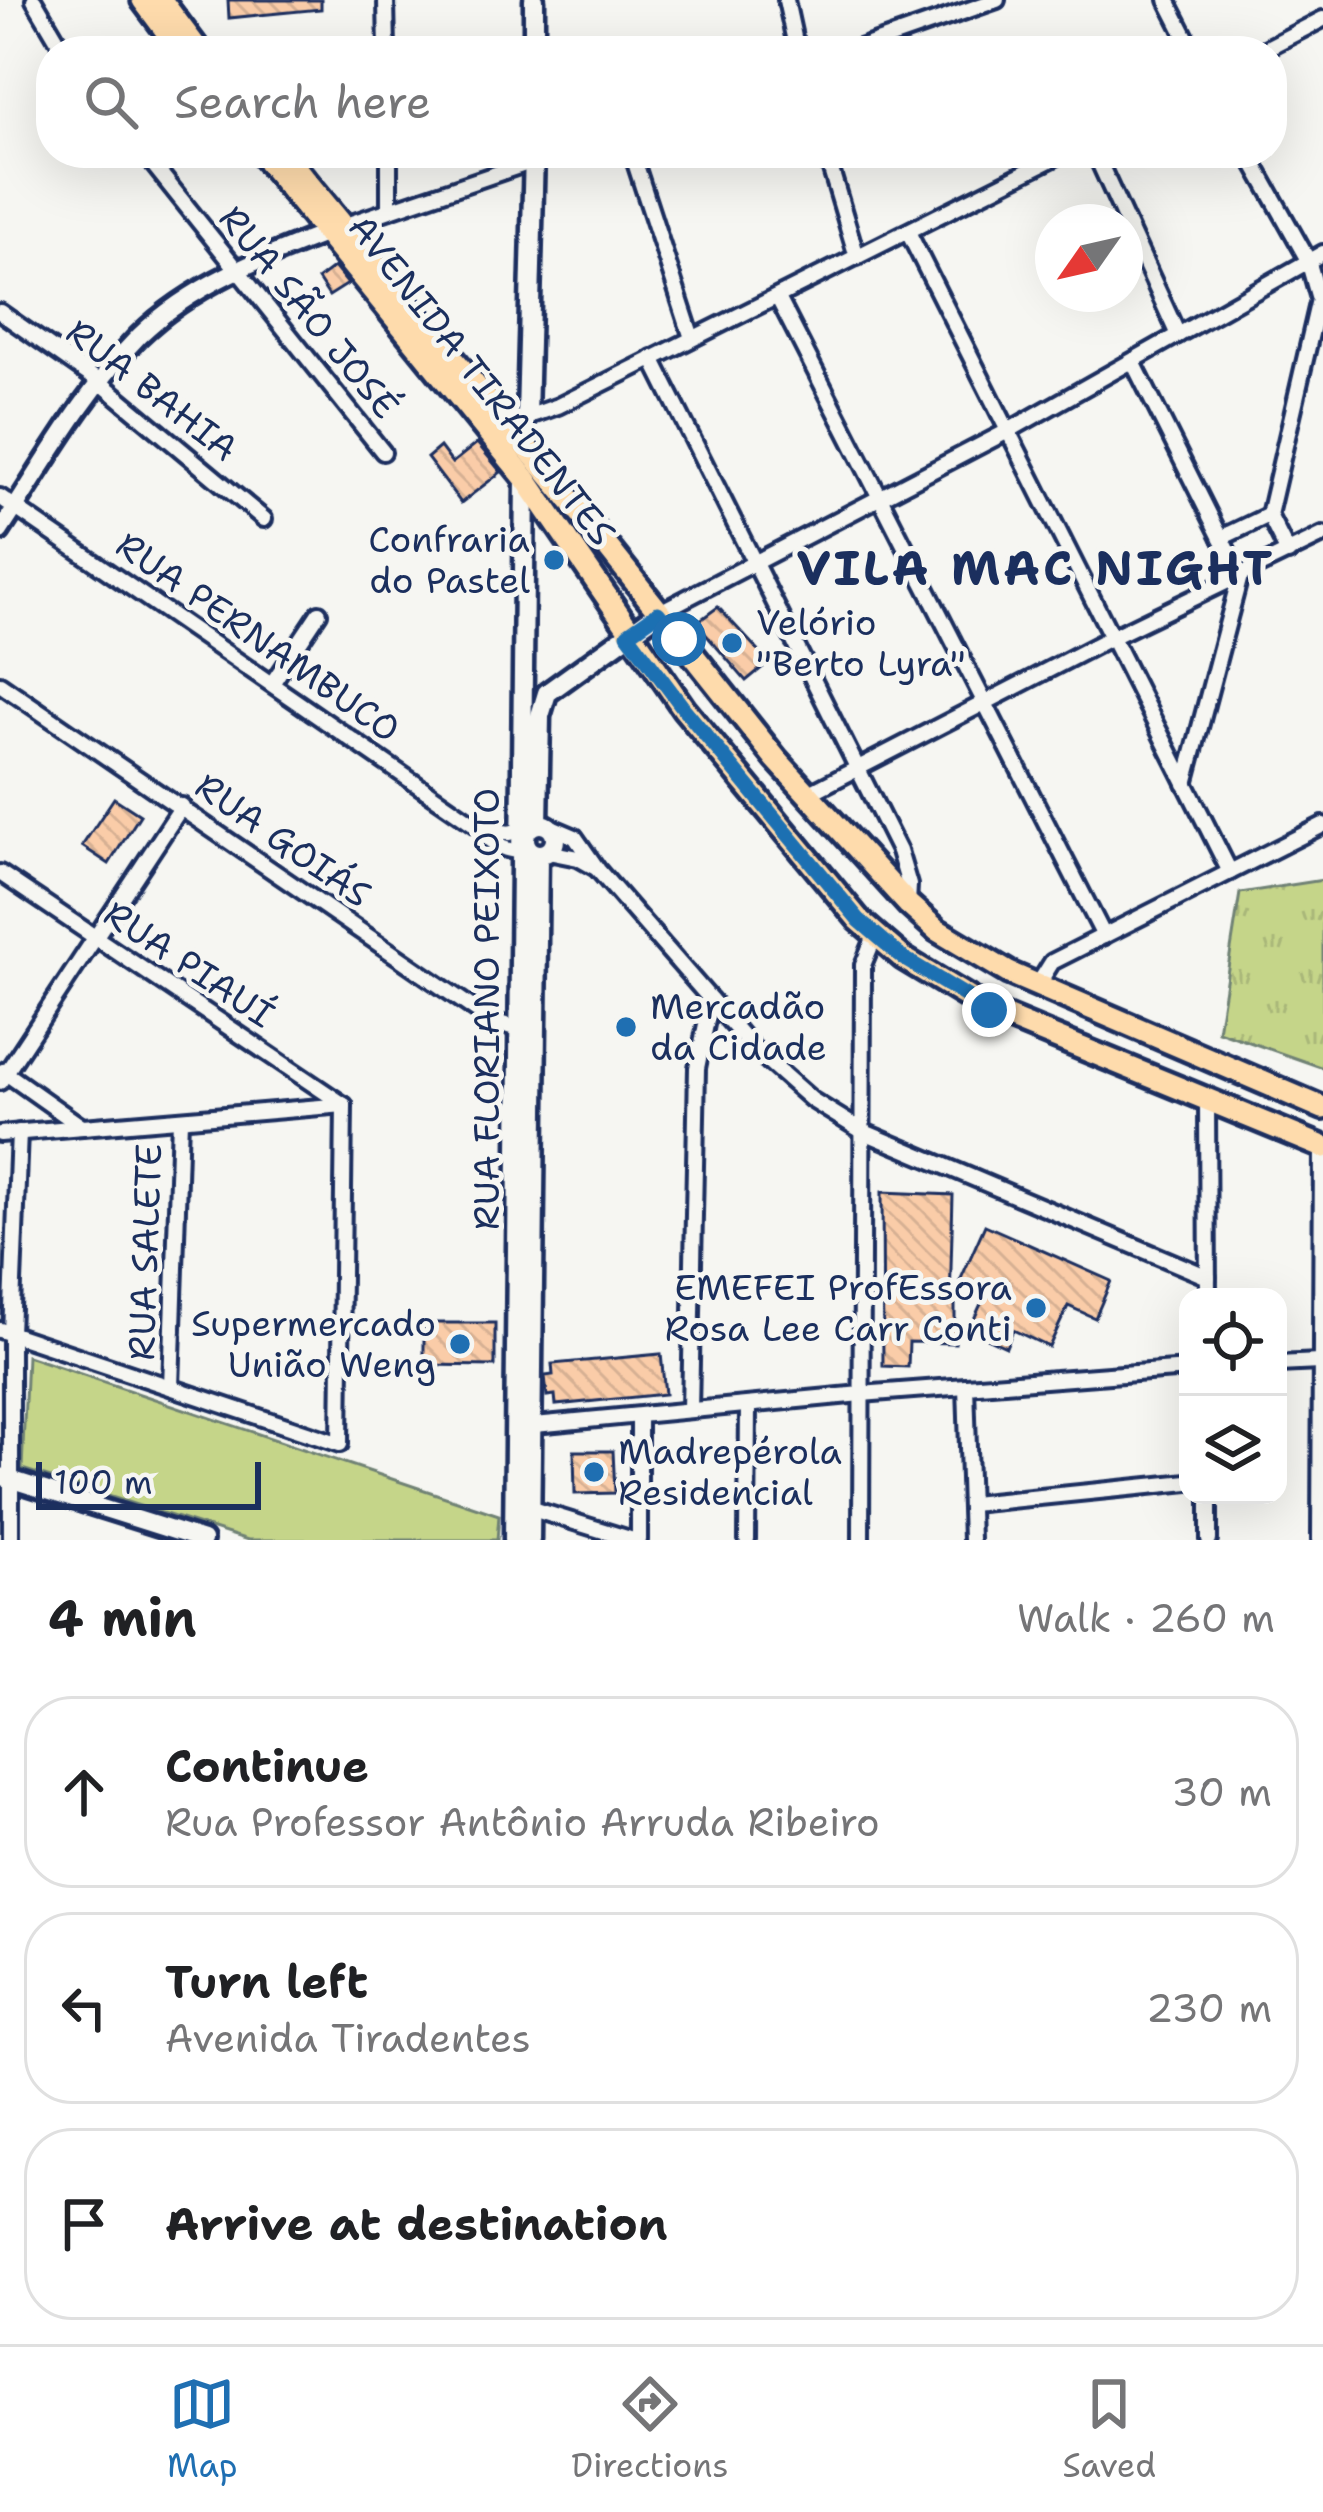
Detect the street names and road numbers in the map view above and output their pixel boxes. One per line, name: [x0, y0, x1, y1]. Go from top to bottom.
street label: RUA SÃO JOSÉ: [208, 195, 410, 429]
street label: AVENIDA TIRADENTES: [337, 204, 627, 556]
street label: RUA BAHIA: [56, 308, 248, 472]
street label: RUA PERNAMBUCO: [106, 521, 410, 753]
street label: RUA GOIÁS: [186, 762, 380, 918]
street label: RUA FLORIANO PEIXOTO: [462, 788, 511, 1230]
street label: RUA PIAUÍ: [94, 889, 284, 1039]
street label: RUA SALETE: [117, 1143, 173, 1361]

